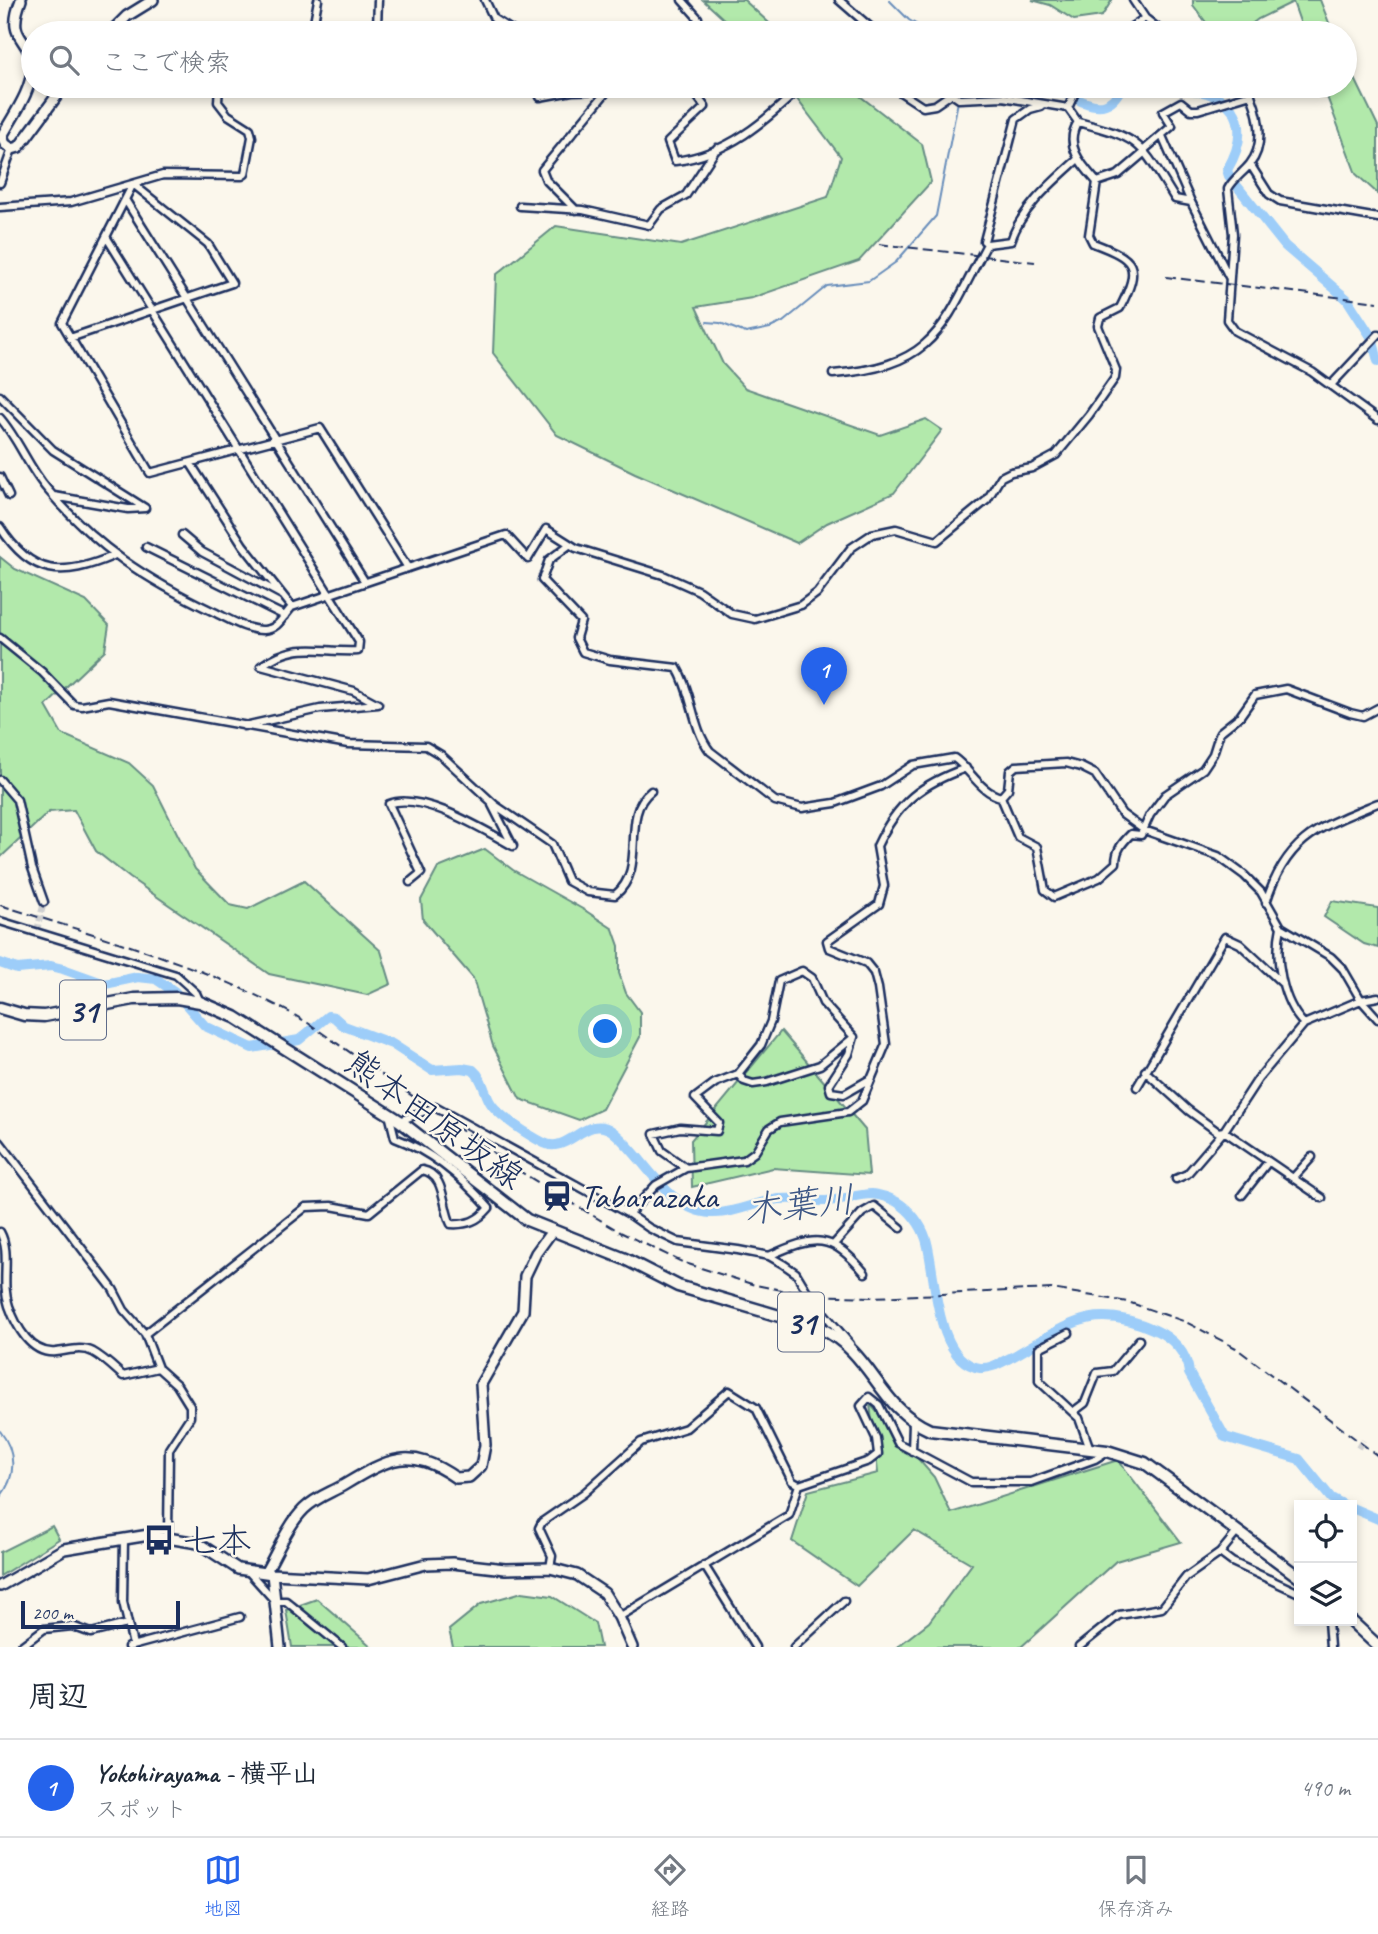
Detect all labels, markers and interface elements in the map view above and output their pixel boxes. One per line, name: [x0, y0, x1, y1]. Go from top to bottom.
search box: [21, 21, 1357, 98]
icon: search: [45, 41, 83, 79]
text: ここで検索: [101, 46, 231, 79]
pin: 1: [801, 647, 847, 705]
road number: 31: [60, 980, 106, 1040]
your location: [588, 1014, 622, 1048]
street label: 熊本田原坂線: [337, 1039, 533, 1199]
place label: Tabarazaka: [580, 1174, 719, 1219]
water label: 木葉川: [741, 1175, 857, 1234]
station icon: Tabarazaka: [540, 1179, 574, 1213]
road number: 31: [778, 1292, 824, 1352]
map controls: [1294, 1500, 1357, 1626]
button: locate: [1294, 1500, 1357, 1563]
place label: 七本: [182, 1518, 252, 1563]
bus stop icon: 七本: [142, 1523, 176, 1557]
button: layers: [1294, 1563, 1357, 1626]
scale bar: [21, 1598, 180, 1630]
text: 200 m: [32, 1601, 73, 1625]
text: 周辺: [28, 1677, 88, 1715]
text: Yokohirayama - 横平山: [95, 1757, 318, 1790]
text: 1: [46, 1774, 56, 1803]
text: 490 m: [1301, 1774, 1350, 1803]
text: スポット: [95, 1795, 187, 1824]
tab: 地図: [204, 1851, 242, 1921]
tab: 経路: [651, 1851, 689, 1921]
tab: 保存済み: [1098, 1851, 1174, 1921]

